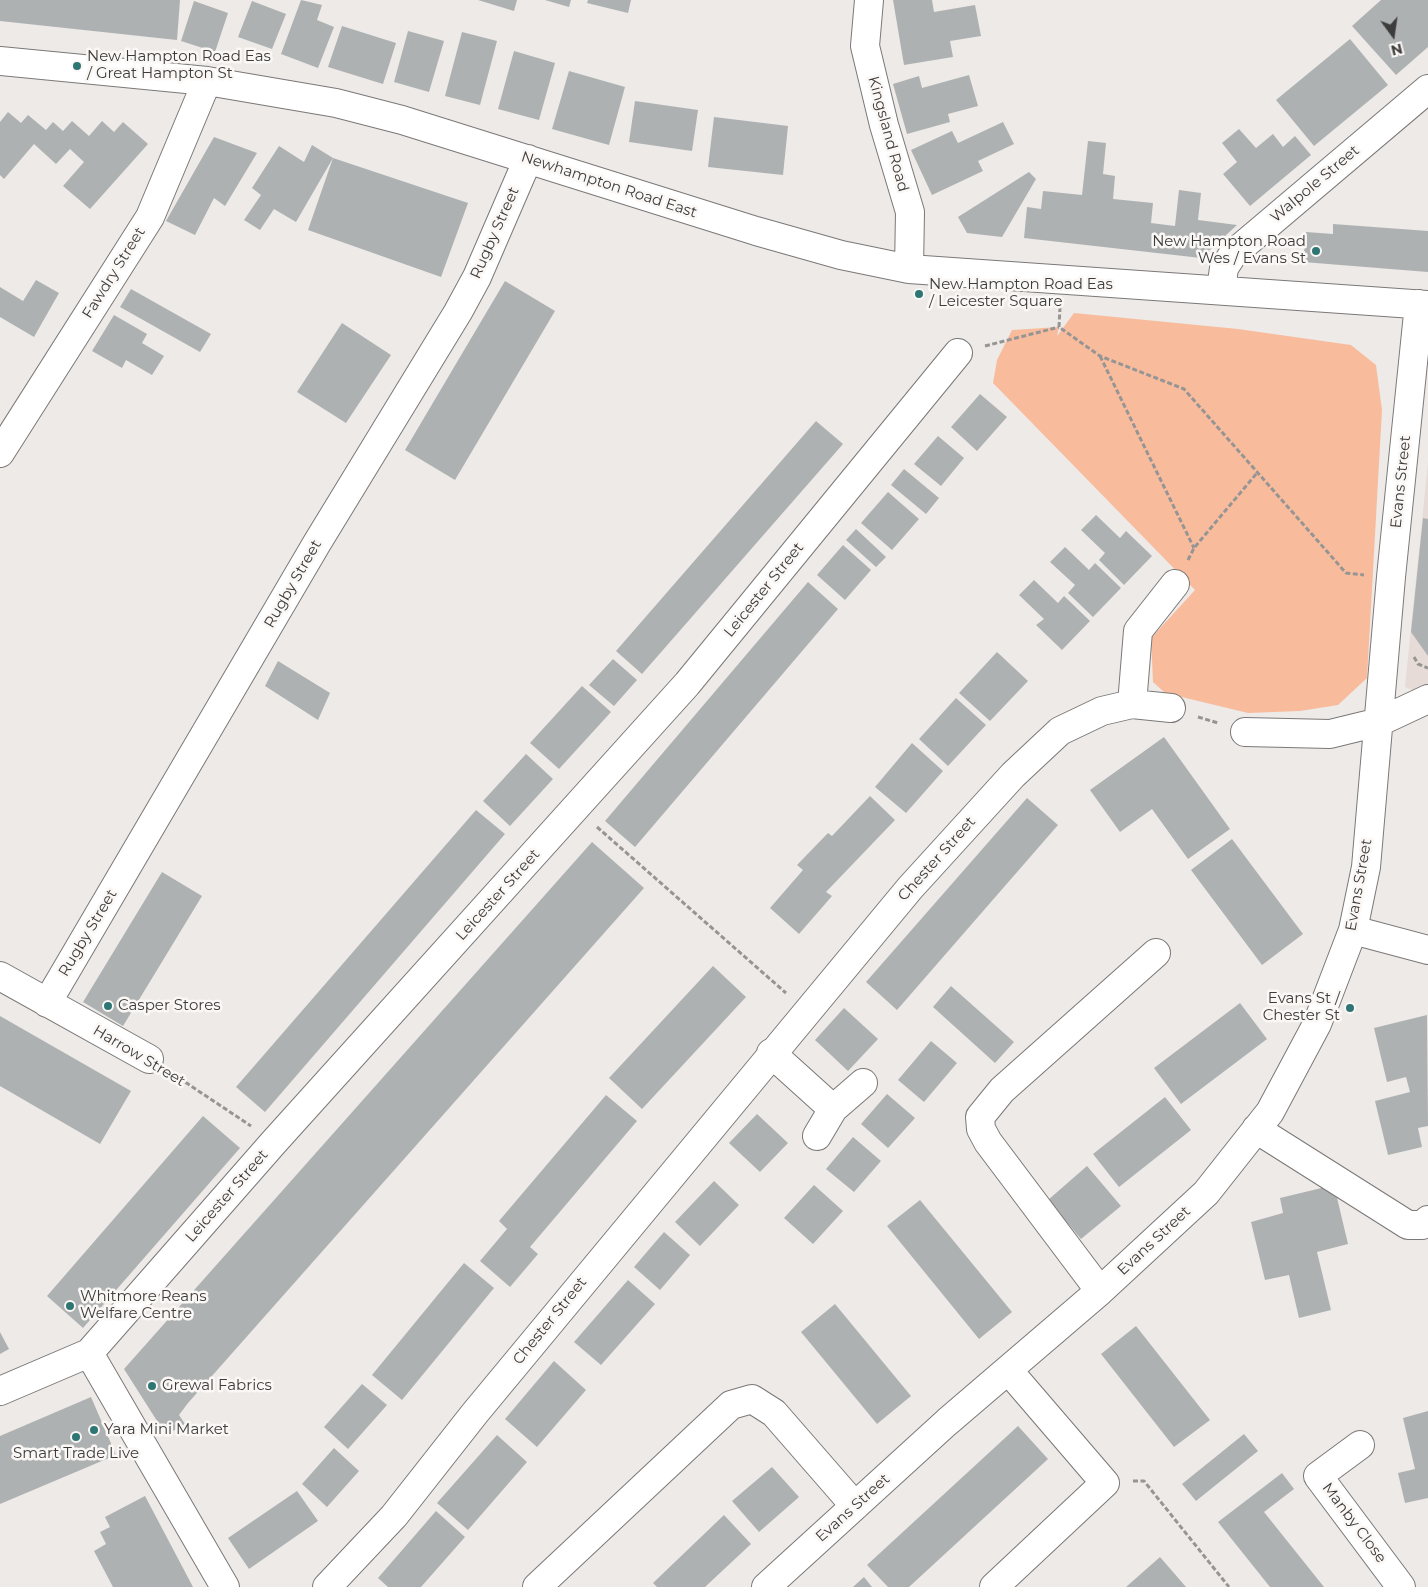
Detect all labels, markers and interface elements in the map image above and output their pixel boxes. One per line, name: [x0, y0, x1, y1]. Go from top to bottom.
north arrow: [1368, 10, 1418, 60]
text: N: [1389, 39, 1404, 60]
place label: New Hampton Road Eas / Great Hampton St: [87, 48, 271, 83]
marker: New Hampton Road Eas / Great Hampton St: [71, 60, 83, 72]
street label: Kingsland Road: [864, 74, 912, 194]
street label: Walpole Street: [1267, 142, 1363, 226]
street label: Newhampton Road East: [519, 148, 699, 222]
street label: Rugby Street: [467, 184, 523, 282]
street label: Fawdry Street: [79, 224, 149, 322]
place label: New Hampton Road Wes / Evans St: [1152, 233, 1306, 268]
marker: New Hampton Road Wes / Evans St: [1310, 245, 1322, 257]
place label: New Hampton Road Eas / Leicester Square: [929, 276, 1113, 311]
marker: New Hampton Road Eas / Leicester Square: [913, 288, 925, 300]
street label: Evans Street: [1387, 435, 1415, 529]
street label: Rugby Street: [261, 537, 325, 631]
street label: Leicester Street: [720, 539, 808, 641]
street label: Chester Street: [894, 813, 980, 905]
street label: Evans Street: [1342, 837, 1376, 933]
street label: Leicester Street: [452, 846, 544, 944]
street label: Rugby Street: [55, 886, 121, 980]
place label: Evans St / Chester St: [1263, 990, 1340, 1025]
place label: Casper Stores: [118, 997, 221, 1015]
marker: Casper Stores: [102, 1000, 114, 1012]
marker: Evans St / Chester St: [1344, 1002, 1356, 1014]
street label: Harrow Street: [90, 1021, 188, 1091]
street label: Leicester Street: [182, 1146, 272, 1246]
street label: Evans Street: [1114, 1203, 1194, 1279]
street label: Chester Street: [509, 1274, 591, 1368]
place label: Whitmore Reans Welfare Centre: [80, 1288, 207, 1323]
marker: Whitmore Reans Welfare Centre: [64, 1300, 76, 1312]
place label: Grewal Fabrics: [162, 1377, 272, 1395]
marker: Grewal Fabrics: [146, 1380, 158, 1392]
place label: Yara Mini Market: [104, 1421, 229, 1439]
marker: Yara Mini Market: [88, 1424, 100, 1436]
marker: Smart Trade Live: [70, 1431, 82, 1443]
place label: Smart Trade Live: [13, 1445, 139, 1463]
street label: Evans Street: [812, 1470, 894, 1546]
street label: Manby Close: [1318, 1479, 1390, 1567]

